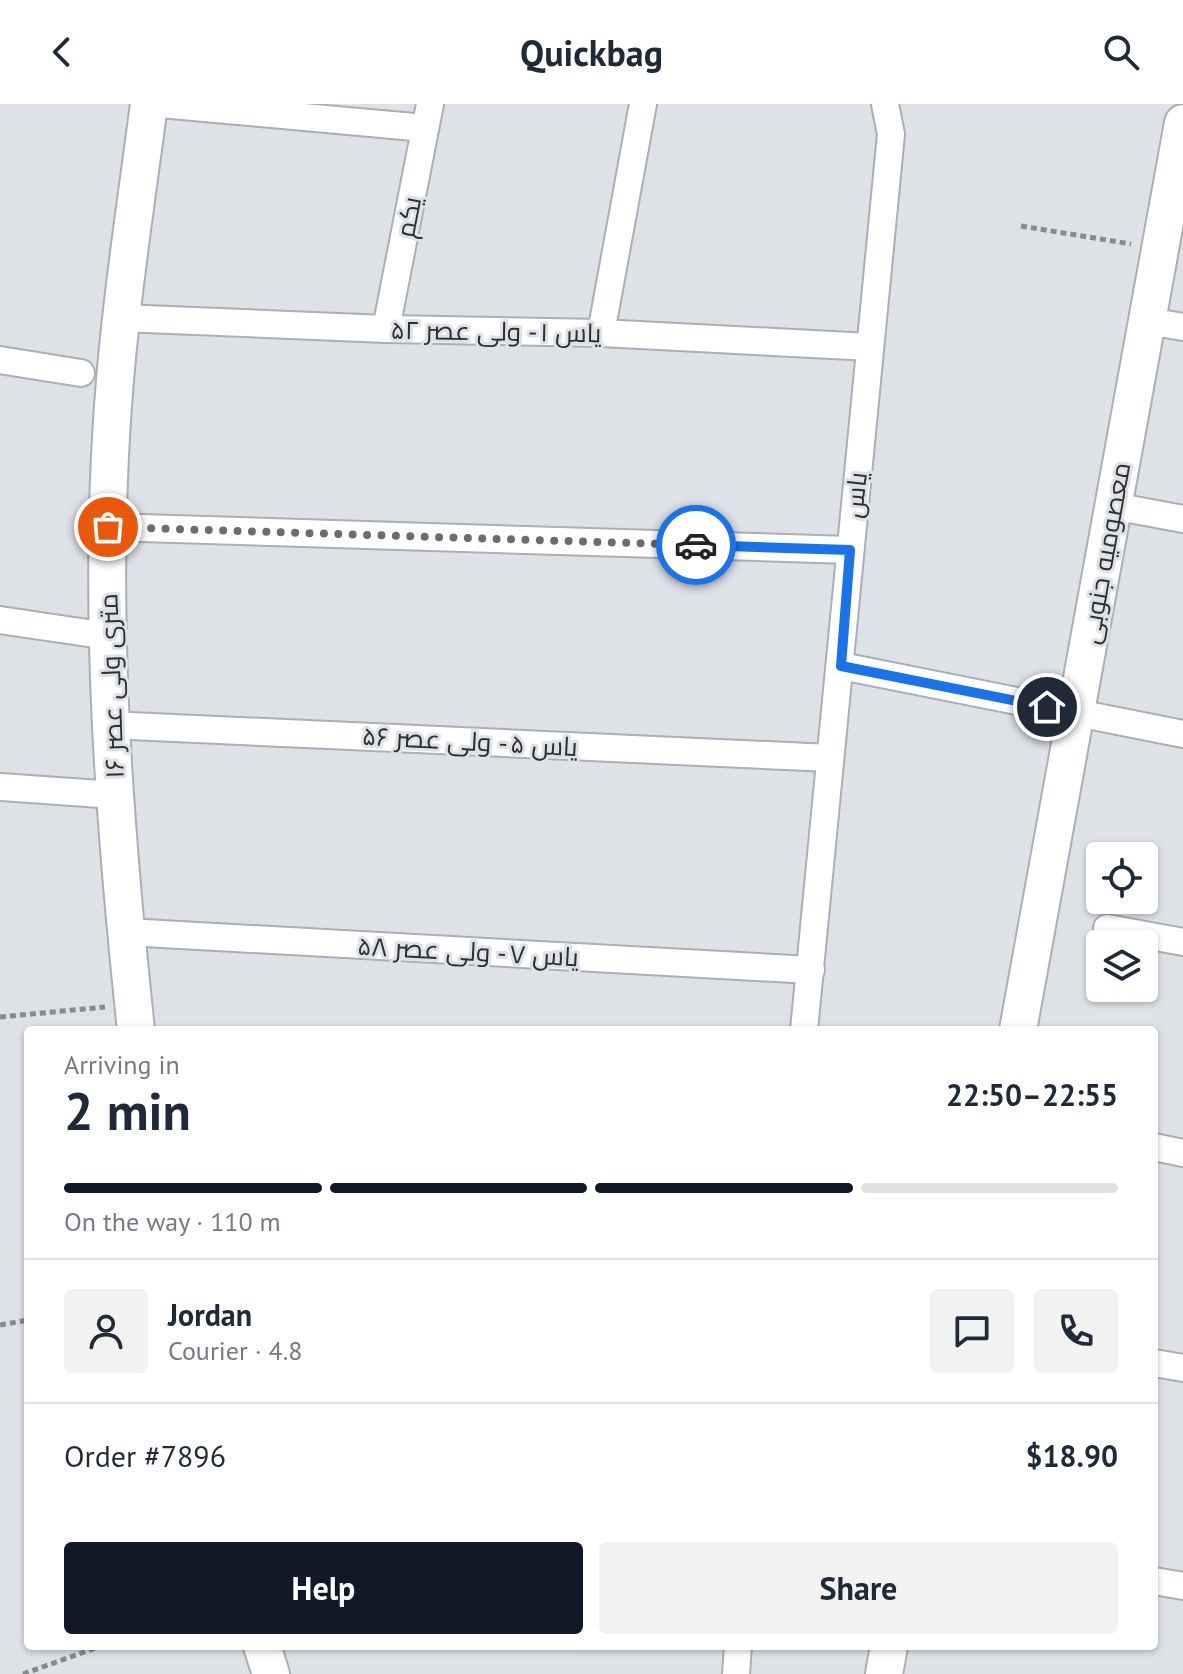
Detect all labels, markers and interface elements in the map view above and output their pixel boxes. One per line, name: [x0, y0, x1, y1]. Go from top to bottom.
text: Quickbag: [520, 29, 663, 76]
icon: back: [40, 30, 84, 74]
icon: search: [1099, 30, 1143, 74]
street label: یکم: [388, 194, 430, 241]
street label: یاس ۱ - ولی عصر ۵۲: [390, 313, 602, 349]
street label: معصومیه جنوبی: [1073, 460, 1137, 646]
street label: یاس: [836, 470, 874, 520]
pin: [74, 493, 142, 561]
icon: bag: [86, 505, 130, 549]
courier: [656, 505, 736, 585]
icon: car: [674, 523, 718, 567]
street label: ۱۶ متری ولی عصر: [91, 593, 131, 779]
pin: [1013, 673, 1081, 741]
icon: home: [1025, 685, 1069, 729]
street label: یاس ۵ - ولی عصر ۵۶: [361, 719, 579, 763]
map controls: [1086, 842, 1158, 1002]
button: locate: [1086, 842, 1158, 914]
street label: یاس ۷ - ولی عصر ۵۸: [357, 929, 579, 973]
button: layers: [1086, 930, 1158, 1002]
text: Arriving in: [64, 1048, 180, 1081]
text: 22:50–22:55: [946, 1075, 1118, 1114]
text: 2 min: [64, 1077, 191, 1144]
text: On the way · 110 m: [64, 1205, 281, 1238]
button: person: [64, 1289, 148, 1373]
button: chat: [930, 1289, 1014, 1373]
button: phone: [1034, 1289, 1118, 1373]
text: Jordan: [168, 1295, 252, 1334]
text: Courier · 4.8: [168, 1334, 302, 1367]
text: Order #7896: [64, 1436, 226, 1475]
text: $18.90: [1026, 1436, 1118, 1475]
button: Help: [64, 1542, 583, 1634]
button: Share: [599, 1542, 1118, 1634]

